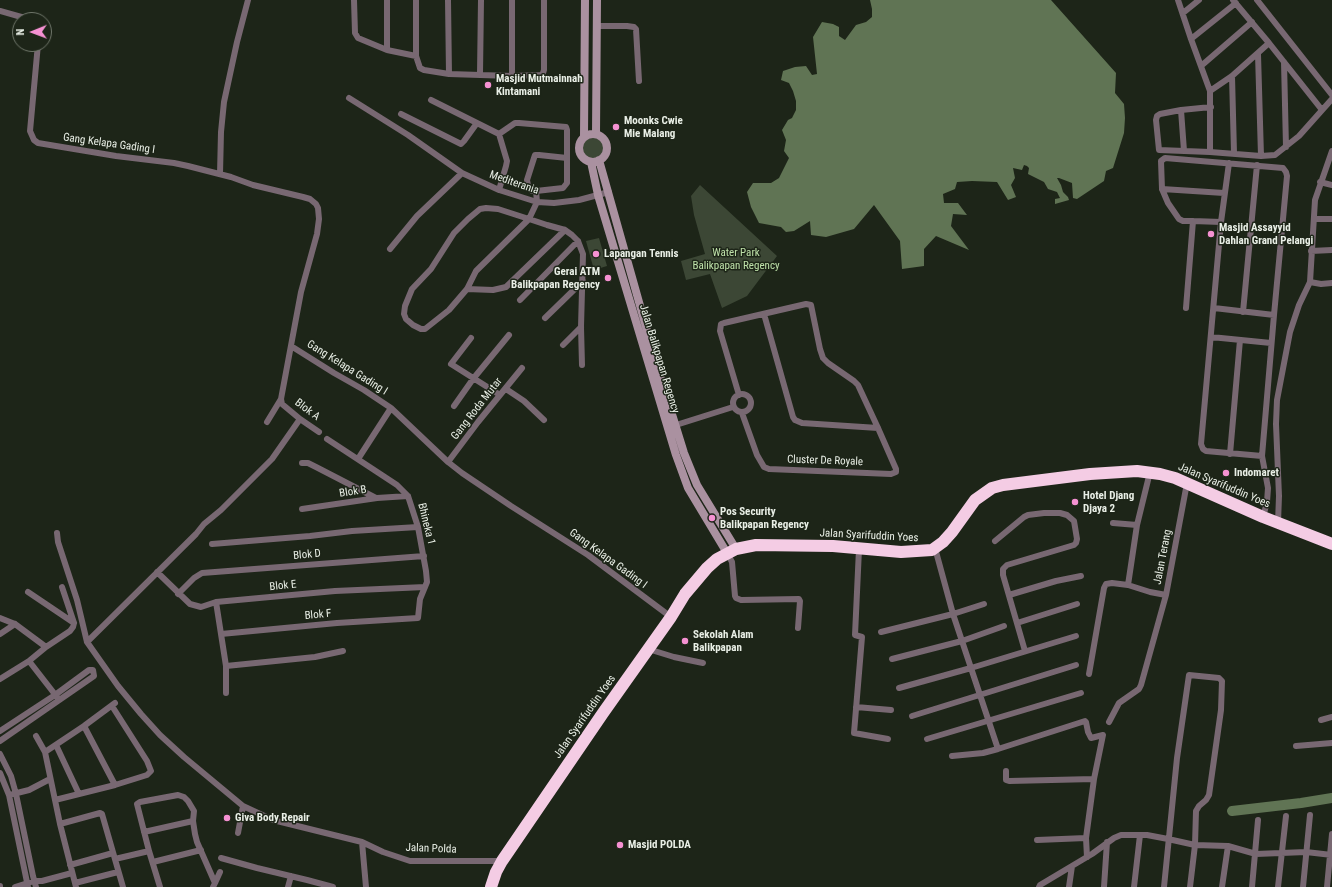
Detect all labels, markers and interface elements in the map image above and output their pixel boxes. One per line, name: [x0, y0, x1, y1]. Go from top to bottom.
north arrow: [12, 12, 52, 52]
text: N: [14, 29, 27, 36]
place label: Masjid Mutmainnah Kintamani: [496, 72, 583, 98]
marker: Masjid Mutmainnah Kintamani: [483, 80, 493, 90]
place label: Moonks Cwie Mie Malang: [624, 114, 683, 140]
marker: Moonks Cwie Mie Malang: [611, 122, 621, 132]
street label: Gang Kelapa Gading I: [62, 131, 156, 157]
street label: Mediterania: [488, 168, 540, 198]
place label: Masjid Assayyid Dahlan Grand Pelangi: [1219, 221, 1313, 247]
marker: Masjid Assayyid Dahlan Grand Pelangi: [1206, 229, 1216, 239]
park label: Water Park Balikpapan Regency: [692, 246, 780, 272]
place label: Lapangan Tennis: [604, 247, 679, 261]
marker: Lapangan Tennis: [591, 249, 601, 259]
place label: Gerai ATM Balikpapan Regency: [511, 265, 600, 291]
marker: Gerai ATM Balikpapan Regency: [603, 273, 613, 283]
street label: Jalan Balikpapan Regency: [636, 303, 682, 415]
street label: Gang Kelapa Gading I: [304, 338, 390, 398]
street label: Gang Roda Mutar: [449, 375, 505, 443]
street label: Blok A: [292, 396, 322, 424]
street label: Cluster De Royale: [787, 453, 863, 469]
street label: Jalan Syarifuddin Yoes: [1176, 461, 1272, 511]
place label: Indomaret: [1234, 466, 1279, 480]
marker: Indomaret: [1221, 468, 1231, 478]
street label: Blok B: [338, 483, 368, 501]
place label: Hotel Djang Djaya 2: [1083, 489, 1134, 515]
marker: Hotel Djang Djaya 2: [1070, 497, 1080, 507]
street label: Bhineka 1: [414, 502, 438, 546]
place label: Pos Security Balikpapan Regency: [720, 505, 809, 531]
marker: Pos Security Balikpapan Regency: [707, 513, 717, 523]
street label: Gang Kelapa Gading I: [567, 526, 649, 592]
street label: Jalan Syarifuddin Yoes: [819, 527, 919, 545]
street label: Jalan Terang: [1151, 528, 1175, 586]
street label: Blok D: [293, 547, 321, 563]
street label: Blok E: [269, 578, 297, 594]
street label: Blok F: [304, 607, 332, 623]
place label: Sekolah Alam Balikpapan: [693, 628, 754, 654]
marker: Sekolah Alam Balikpapan: [680, 636, 690, 646]
street label: Jalan Syarifuddin Yoes: [551, 673, 619, 761]
place label: Giva Body Repair: [235, 811, 310, 825]
marker: Giva Body Repair: [222, 813, 232, 823]
place label: Masjid POLDA: [628, 838, 691, 852]
marker: Masjid POLDA: [615, 840, 625, 850]
street label: Jalan Polda: [405, 842, 457, 856]

